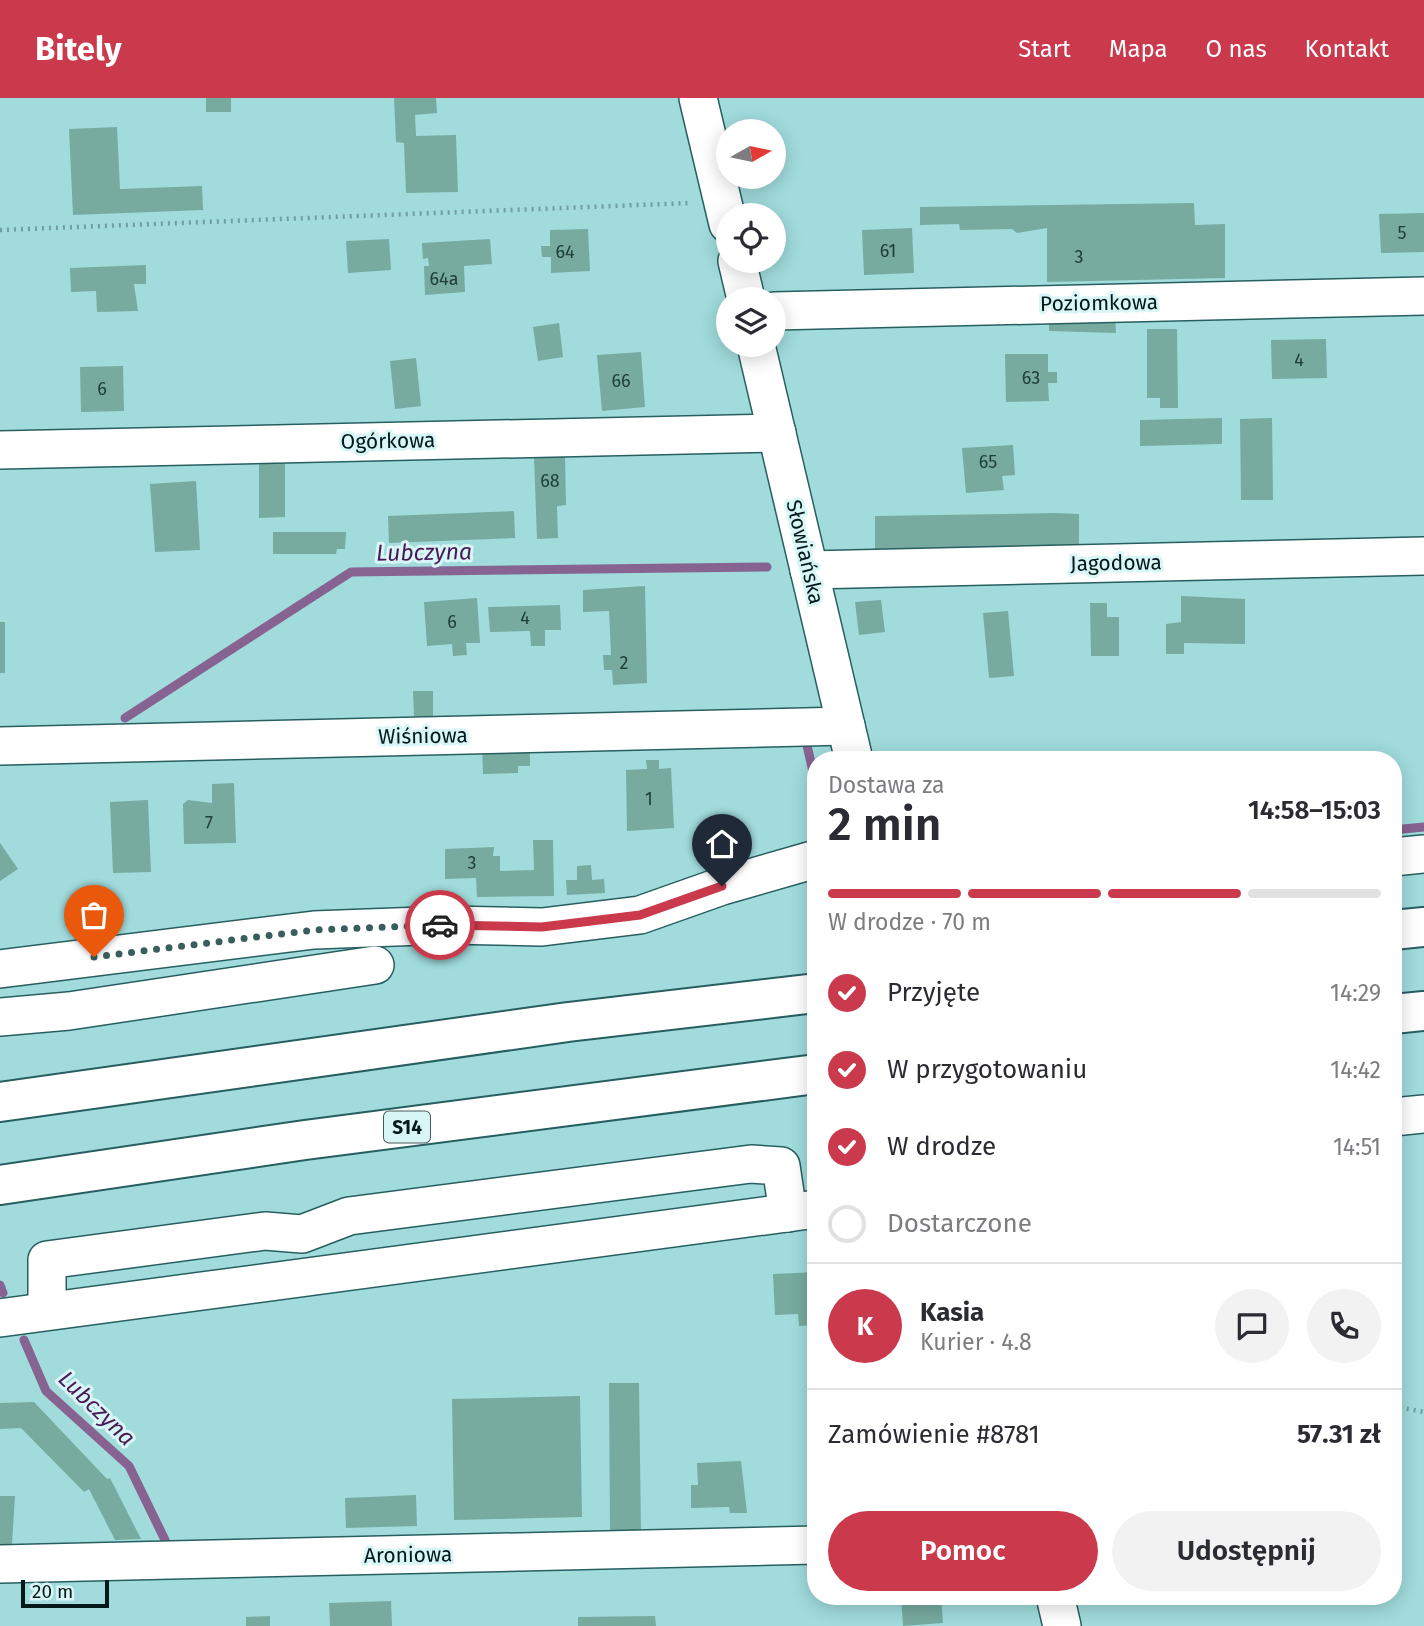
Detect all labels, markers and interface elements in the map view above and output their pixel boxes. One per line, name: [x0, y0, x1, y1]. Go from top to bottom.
text: Bitely: [35, 29, 122, 69]
text: Start: [1018, 35, 1071, 63]
text: Mapa: [1109, 35, 1168, 63]
text: O nas: [1206, 35, 1267, 63]
text: Kontakt: [1305, 35, 1389, 63]
north arrow: [716, 119, 786, 189]
map controls: [716, 119, 786, 357]
button: locate: [716, 203, 786, 273]
house number: 5: [1397, 222, 1407, 244]
house number: 61: [880, 240, 896, 262]
house number: 64: [555, 241, 575, 263]
house number: 3: [1075, 246, 1083, 268]
house number: 64a: [430, 268, 458, 290]
button: layers: [716, 287, 786, 357]
street label: Poziomkowa: [1040, 289, 1158, 317]
house number: 4: [1294, 349, 1304, 371]
house number: 63: [1022, 367, 1040, 389]
house number: 66: [611, 370, 631, 392]
house number: 6: [97, 378, 107, 400]
street label: Ogórkowa: [341, 427, 435, 455]
house number: 65: [979, 451, 997, 473]
house number: 68: [540, 470, 560, 492]
street label: Słowiańska: [780, 497, 830, 607]
water label: Lubczyna: [376, 537, 472, 567]
street label: Jagodowa: [1070, 549, 1162, 577]
house number: 4: [520, 607, 530, 629]
house number: 6: [447, 611, 457, 633]
house number: 2: [620, 652, 629, 674]
street label: Wiśniowa: [378, 722, 468, 750]
text: Dostawa za: [828, 771, 945, 799]
house number: 1: [645, 788, 653, 810]
text: 14:58–15:03: [1248, 795, 1381, 826]
text: 2 min: [828, 797, 941, 852]
house number: 7: [205, 812, 213, 834]
pin: [692, 814, 752, 886]
icon: home: [703, 825, 741, 863]
house number: 3: [468, 852, 476, 874]
pin: [64, 885, 124, 957]
courier: [405, 890, 475, 960]
icon: bag: [75, 896, 113, 934]
icon: car: [421, 906, 459, 944]
text: W drodze · 70 m: [828, 908, 991, 936]
icon: check: [828, 974, 866, 1012]
text: Przyjęte: [887, 977, 980, 1008]
text: 14:29: [1330, 979, 1381, 1007]
icon: check: [828, 1051, 866, 1089]
text: W przygotowaniu: [887, 1054, 1087, 1085]
text: 14:42: [1330, 1056, 1381, 1084]
road number: S14: [384, 1112, 430, 1142]
icon: check: [828, 1128, 866, 1166]
text: W drodze: [887, 1131, 996, 1162]
text: 14:51: [1333, 1133, 1381, 1161]
text: Dostarczone: [887, 1208, 1032, 1239]
button: chat: [1215, 1289, 1289, 1363]
button: phone: [1307, 1289, 1381, 1363]
text: Kasia: [920, 1297, 984, 1328]
text: K: [857, 1311, 873, 1342]
text: Kurier · 4.8: [920, 1328, 1032, 1356]
water label: Lubczyna: [53, 1365, 141, 1451]
text: Zamówienie #8781: [828, 1419, 1040, 1450]
text: 57.31 zł: [1297, 1419, 1381, 1450]
button: Pomoc: [828, 1511, 1098, 1591]
button: Udostępnij: [1112, 1511, 1381, 1591]
street label: Aroniowa: [364, 1541, 452, 1569]
scale bar: [21, 1577, 108, 1609]
text: 20 m: [32, 1580, 73, 1603]

